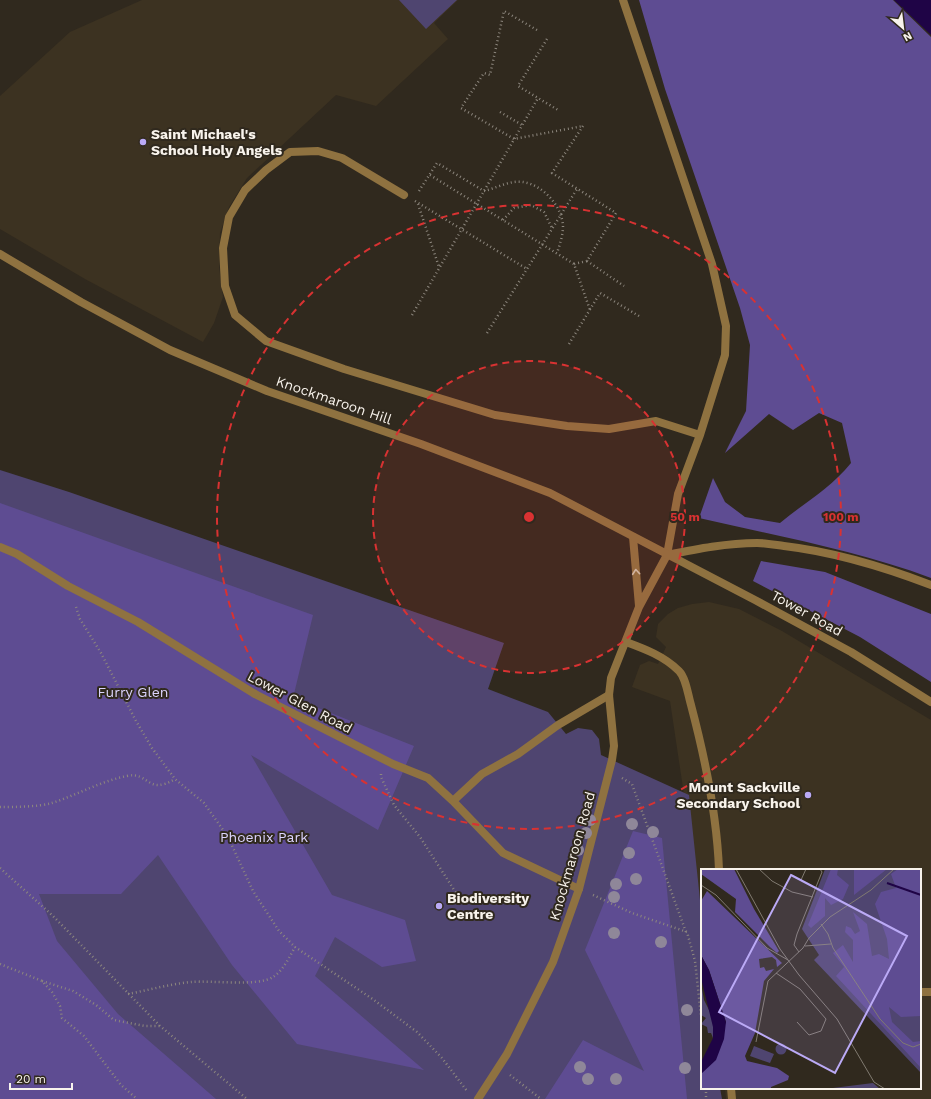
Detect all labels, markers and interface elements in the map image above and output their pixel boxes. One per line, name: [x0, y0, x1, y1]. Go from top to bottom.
north arrow: [883, 8, 923, 48]
text: N: [901, 29, 914, 44]
place label: Saint Michael's School Holy Angels: [151, 126, 283, 158]
marker: Saint Michael's School Holy Angels: [138, 137, 148, 147]
street label: Knockmaroon Hill: [274, 373, 395, 428]
centre of rings: [522, 510, 536, 524]
text: 50 m: [670, 510, 700, 524]
text: 100 m: [823, 510, 859, 524]
one-way arrow: [632, 569, 641, 575]
street label: Tower Road: [769, 587, 845, 639]
street label: Lower Glen Road: [245, 668, 355, 736]
park label: Furry Glen: [98, 684, 168, 700]
place label: Mount Sackville Secondary School: [676, 779, 800, 811]
street label: Knockmaroon Road: [546, 790, 598, 922]
marker: Mount Sackville Secondary School: [803, 790, 813, 800]
park label: Phoenix Park: [220, 829, 308, 845]
inset map: [701, 869, 921, 1089]
place label: Biodiversity Centre: [447, 890, 529, 922]
marker: Biodiversity Centre: [434, 901, 444, 911]
scale bar: [10, 1065, 72, 1091]
text: 20 m: [16, 1072, 46, 1086]

